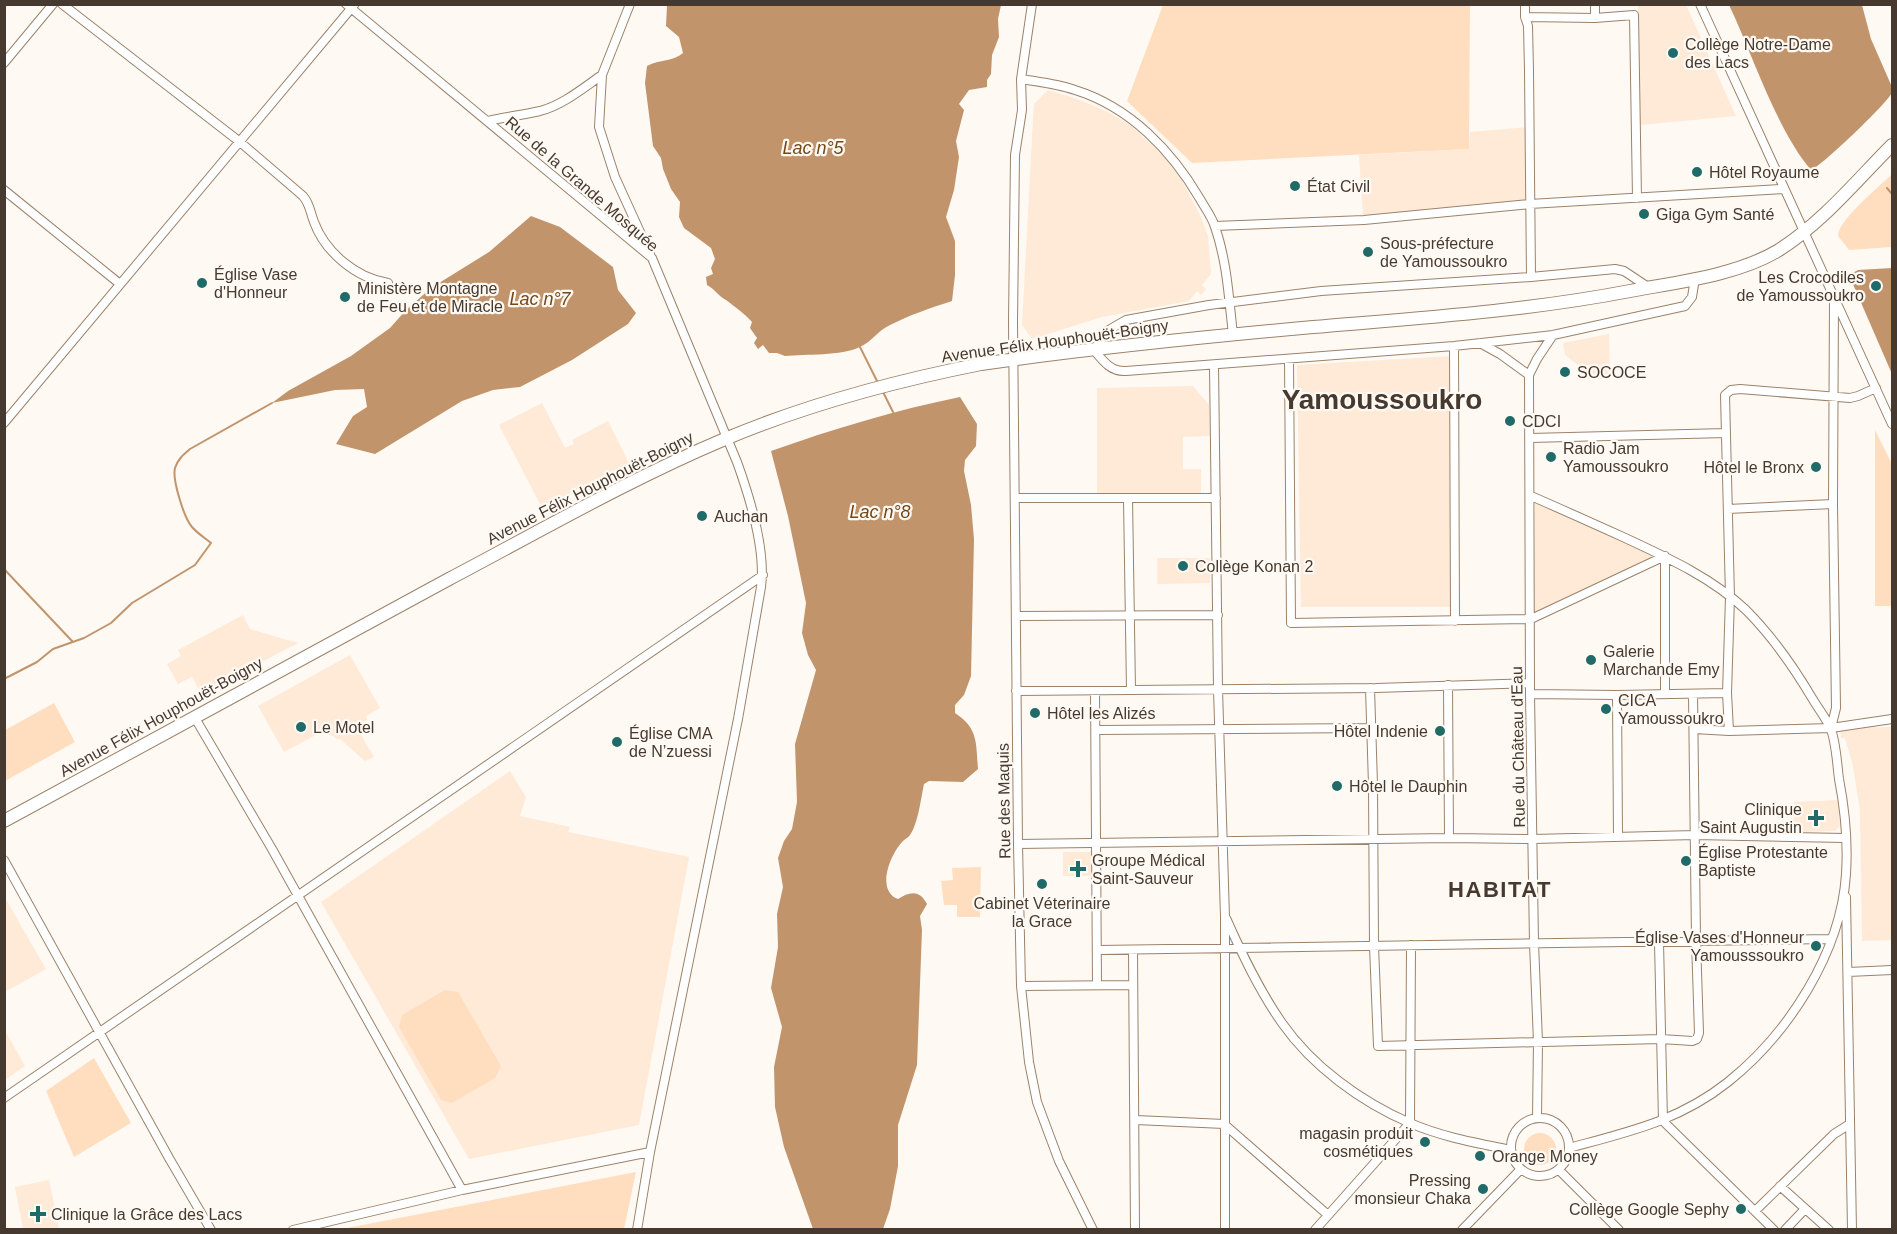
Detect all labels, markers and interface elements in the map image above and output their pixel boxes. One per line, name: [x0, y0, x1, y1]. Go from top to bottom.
place label: Collège Notre-Dame des Lacs: [1685, 36, 1831, 71]
marker: Collège Notre-Dame des Lacs: [1666, 46, 1680, 60]
street label: Rue de la Grande Mosquée: [502, 113, 662, 255]
water label: Lac n°5: [782, 138, 845, 158]
place label: Hôtel Royaume: [1709, 164, 1819, 181]
marker: Hôtel Royaume: [1690, 165, 1704, 179]
place label: État Civil: [1307, 177, 1370, 195]
marker: État Civil: [1288, 179, 1302, 193]
place label: Giga Gym Santé: [1656, 206, 1774, 223]
marker: Giga Gym Santé: [1637, 207, 1651, 221]
place label: Sous-préfecture de Yamoussoukro: [1380, 235, 1508, 270]
marker: Sous-préfecture de Yamoussoukro: [1361, 245, 1375, 259]
place label: Église Vase d'Honneur: [214, 265, 297, 301]
place label: Les Crocodiles de Yamoussoukro: [1737, 269, 1864, 304]
marker: Église Vase d'Honneur: [195, 276, 209, 290]
marker: Les Crocodiles de Yamoussoukro: [1869, 279, 1883, 293]
place label: Ministère Montagne de Feu et de Miracle: [357, 280, 503, 315]
water label: Lac n°7: [509, 289, 572, 309]
marker: Ministère Montagne de Feu et de Miracle: [338, 290, 352, 304]
street label: Avenue Félix Houphouët-Boigny: [940, 317, 1170, 365]
place label: SOCOCE: [1577, 364, 1646, 381]
marker: SOCOCE: [1558, 365, 1572, 379]
district label: Yamoussoukro: [1282, 384, 1482, 415]
place label: CDCI: [1522, 413, 1561, 430]
marker: CDCI: [1503, 414, 1517, 428]
street label: Avenue Félix Houphouët-Boigny: [484, 428, 696, 548]
place label: Radio Jam Yamoussoukro: [1563, 440, 1669, 475]
marker: Radio Jam Yamoussoukro: [1544, 450, 1558, 464]
place label: Hôtel le Bronx: [1704, 459, 1804, 476]
marker: Hôtel le Bronx: [1809, 460, 1823, 474]
water label: Lac n°8: [849, 502, 911, 522]
place label: Auchan: [714, 508, 768, 525]
marker: Auchan: [695, 509, 709, 523]
place label: Collège Konan 2: [1195, 558, 1313, 575]
marker: Collège Konan 2: [1176, 559, 1190, 573]
place label: Galerie Marchande Emy: [1603, 643, 1720, 678]
marker: Galerie Marchande Emy: [1584, 653, 1598, 667]
street label: Avenue Félix Houphouët-Boigny: [57, 654, 265, 780]
street label: Rue du Château d'Eau: [1508, 666, 1528, 828]
place label: CICA Yamoussoukro: [1618, 692, 1724, 727]
marker: CICA Yamoussoukro: [1599, 702, 1613, 716]
place label: Hôtel les Alizés: [1047, 705, 1156, 722]
marker: Hôtel les Alizés: [1028, 706, 1042, 720]
place label: Le Motel: [313, 719, 374, 736]
marker: Le Motel: [294, 720, 308, 734]
place label: Hôtel Indenie: [1334, 723, 1428, 740]
place label: Église CMA de N’zuessi: [629, 724, 713, 760]
marker: Hôtel Indenie: [1433, 724, 1447, 738]
marker: Église CMA de N’zuessi: [610, 735, 624, 749]
street label: Rue des Maquis: [994, 743, 1014, 859]
place label: Hôtel le Dauphin: [1349, 778, 1467, 795]
marker: Hôtel le Dauphin: [1330, 779, 1344, 793]
place label: Clinique Saint Augustin: [1700, 801, 1802, 836]
marker: Clinique Saint Augustin: [1807, 809, 1825, 827]
place label: Église Protestante Baptiste: [1698, 843, 1828, 879]
place label: Groupe Médical Saint-Sauveur: [1092, 852, 1205, 887]
marker: Église Protestante Baptiste: [1679, 854, 1693, 868]
marker: Groupe Médical Saint-Sauveur: [1069, 860, 1087, 878]
marker: Cabinet Véterinaire la Grace: [1035, 877, 1049, 891]
district label: HABITAT: [1448, 877, 1552, 902]
place label: Cabinet Véterinaire la Grace: [974, 895, 1111, 930]
place label: Église Vases d'Honneur Yamousssoukro: [1635, 928, 1805, 964]
marker: Église Vases d'Honneur Yamousssoukro: [1809, 939, 1823, 953]
place label: magasin produit cosmétiques: [1299, 1125, 1414, 1160]
marker: magasin produit cosmétiques: [1418, 1135, 1432, 1149]
place label: Orange Money: [1492, 1148, 1598, 1165]
marker: Orange Money: [1473, 1149, 1487, 1163]
place label: Pressing monsieur Chaka: [1355, 1172, 1471, 1207]
marker: Pressing monsieur Chaka: [1476, 1182, 1490, 1196]
place label: Collège Google Sephy: [1569, 1201, 1729, 1218]
marker: Collège Google Sephy: [1734, 1202, 1748, 1216]
marker: Clinique la Grâce des Lacs: [29, 1205, 47, 1223]
place label: Clinique la Grâce des Lacs: [51, 1206, 242, 1223]

